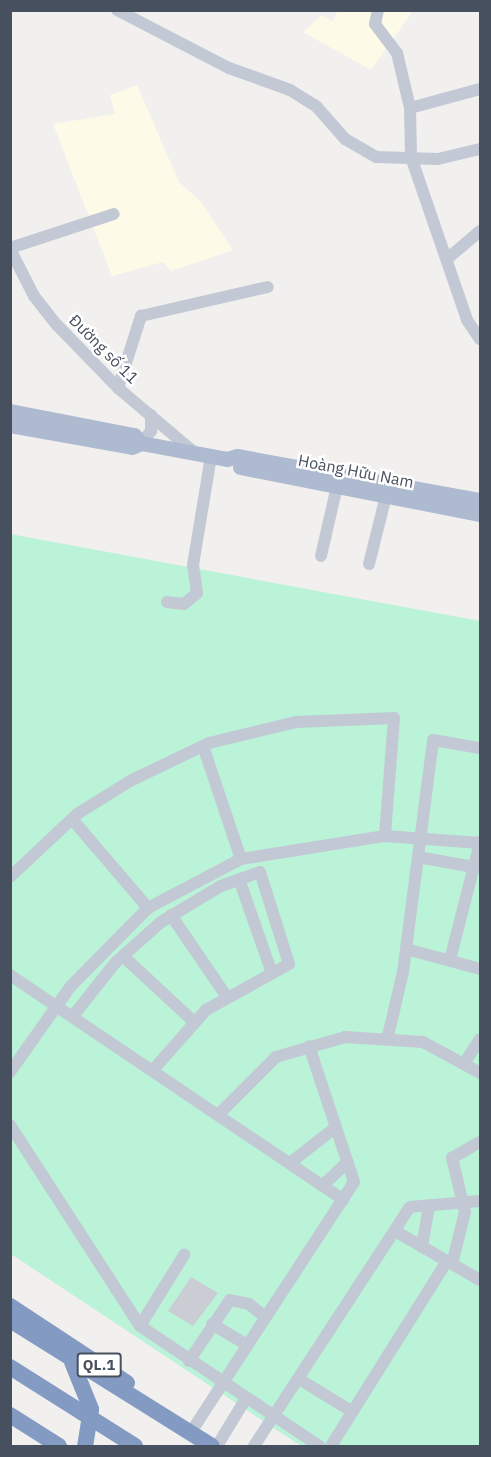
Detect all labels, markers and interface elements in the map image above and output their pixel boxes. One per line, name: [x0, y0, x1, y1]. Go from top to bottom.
street label: Đường số 11: [65, 310, 143, 388]
street label: Hoàng Hữu Nam: [297, 450, 415, 492]
road number: QL.1: [76, 1353, 122, 1377]

